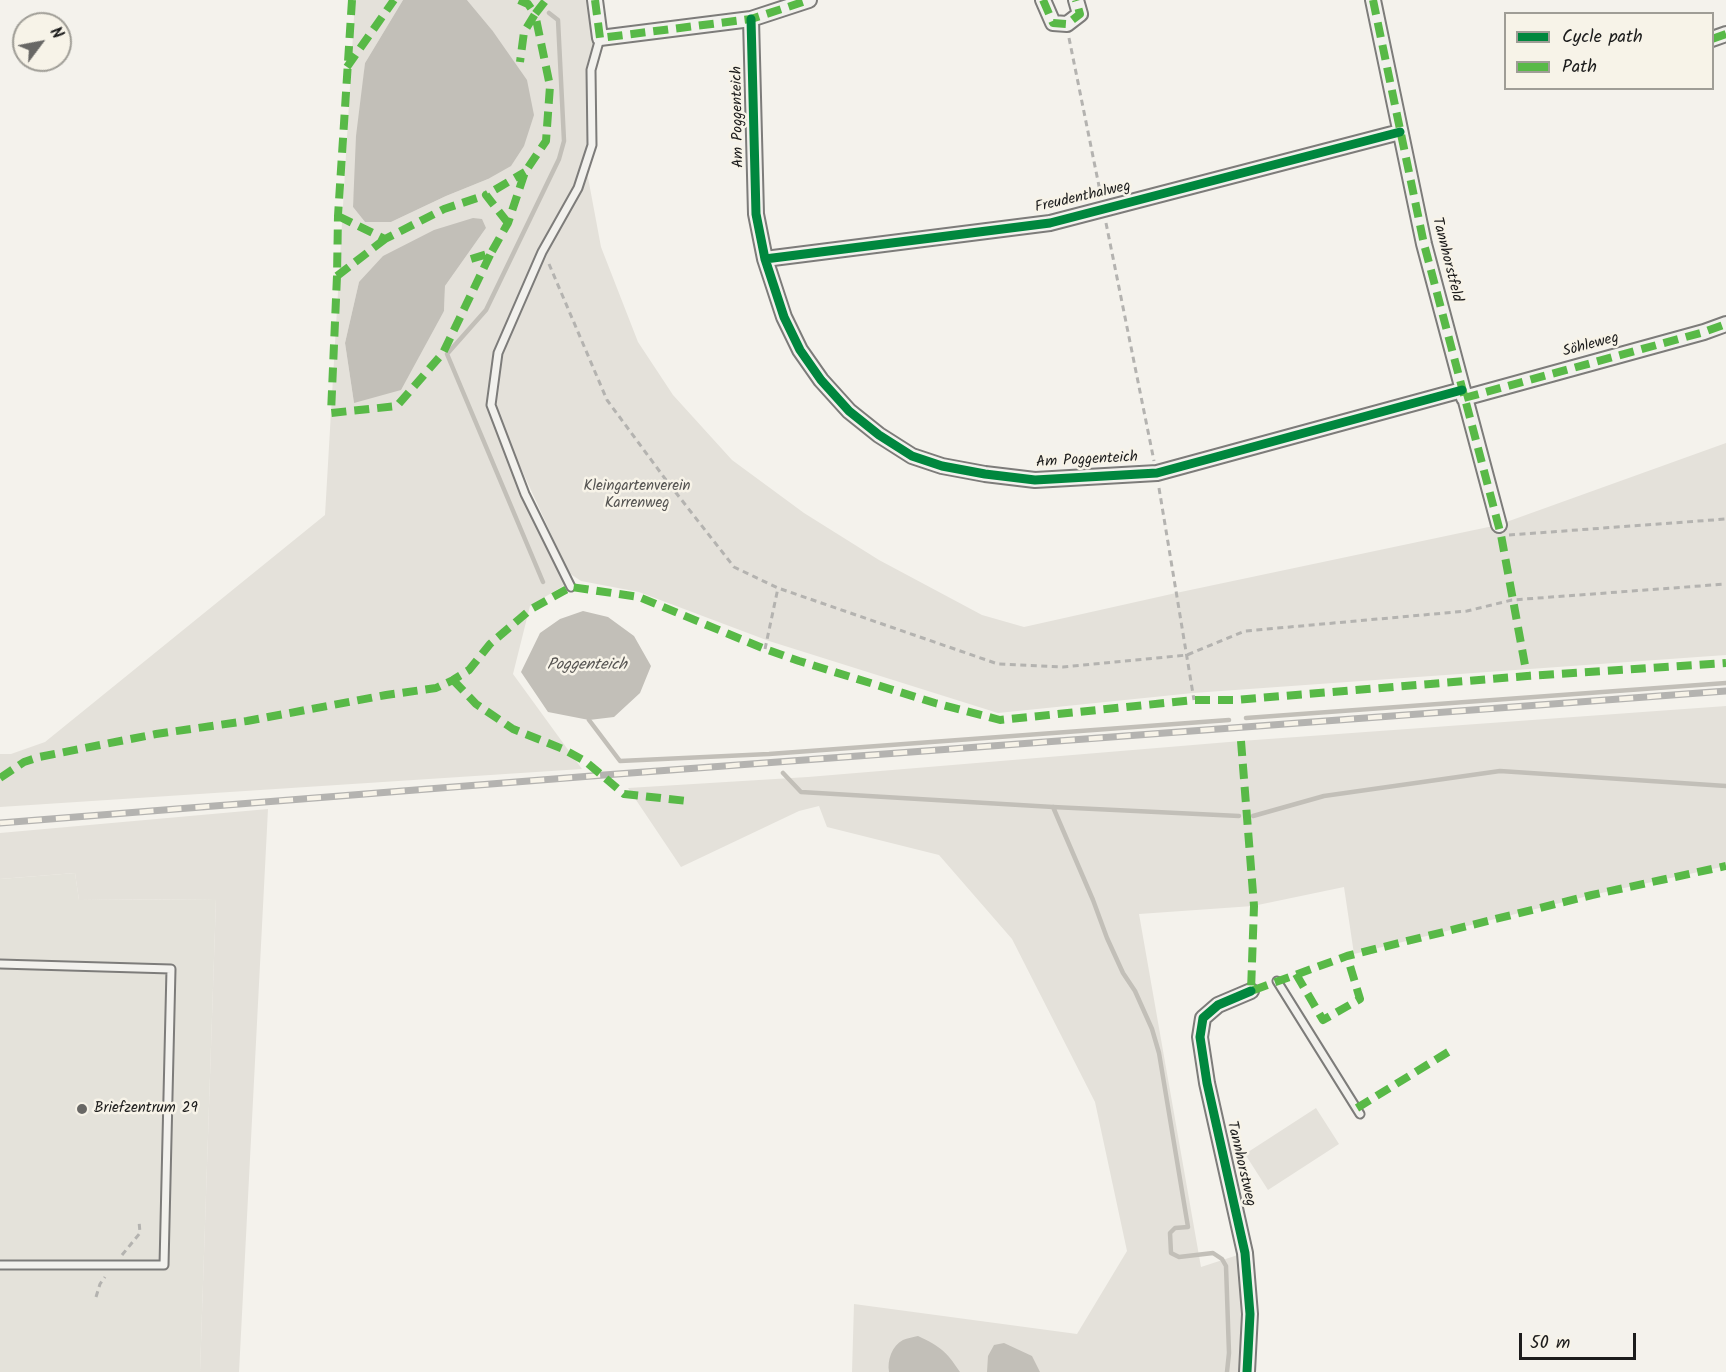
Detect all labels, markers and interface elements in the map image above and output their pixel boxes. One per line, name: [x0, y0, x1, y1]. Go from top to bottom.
north arrow: [12, 12, 72, 72]
legend: [1504, 12, 1714, 90]
text: N: [43, 22, 69, 44]
text: Cycle path: [1562, 23, 1643, 52]
text: Path: [1562, 53, 1597, 82]
street label: Am Poggenteich: [729, 66, 749, 168]
street label: Freudenthalweg: [1033, 178, 1133, 218]
street label: Tannhorstfeld: [1427, 216, 1465, 304]
street label: Söhleweg: [1561, 330, 1621, 362]
street label: Am Poggenteich: [1036, 449, 1138, 473]
park label: Kleingartenverein Karrenweg: [584, 478, 690, 513]
water label: Poggenteich: [547, 656, 627, 676]
place label: Briefzentrum 29: [94, 1100, 198, 1118]
marker: Briefzentrum 29: [75, 1102, 89, 1116]
street label: Tannhorstweg: [1221, 1120, 1259, 1208]
scale bar: [1522, 1321, 1639, 1359]
text: 50 m: [1530, 1329, 1570, 1358]

